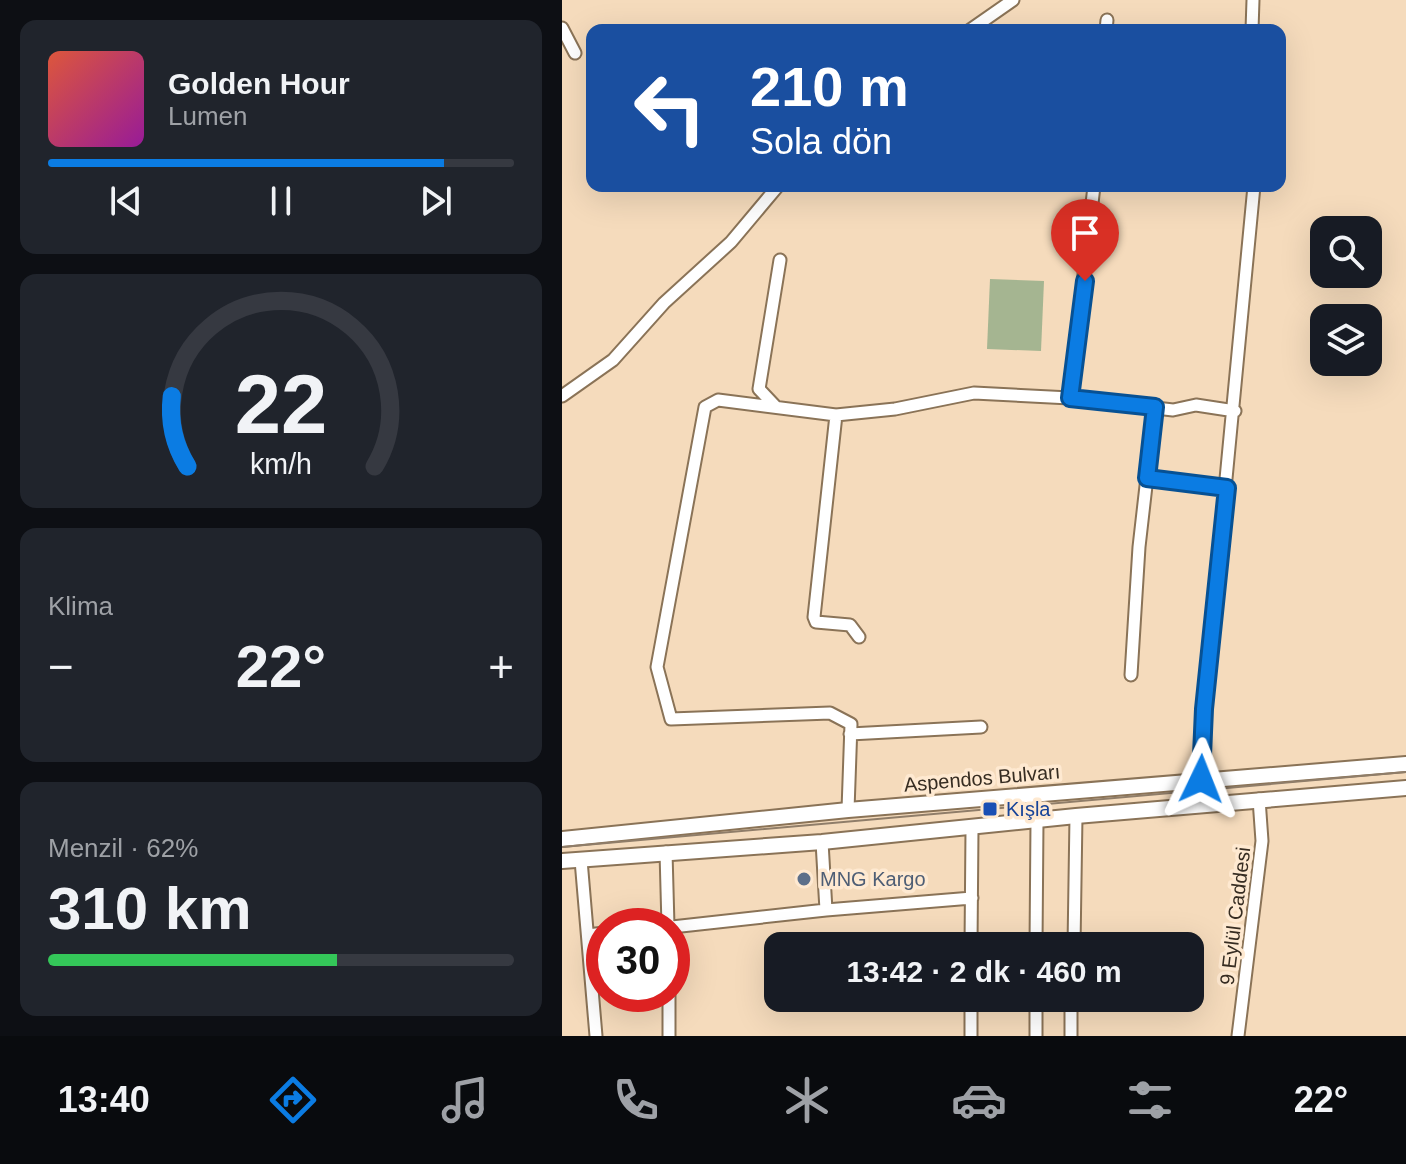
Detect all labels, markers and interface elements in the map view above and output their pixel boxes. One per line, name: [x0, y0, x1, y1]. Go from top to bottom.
text: 210 m: [750, 55, 909, 118]
icon: left: [618, 56, 722, 160]
text: Golden Hour: [168, 67, 350, 100]
text: Lumen: [168, 101, 248, 131]
text: Sola dön: [750, 121, 892, 162]
icon: previous: [104, 179, 148, 223]
icon: pause: [259, 179, 303, 223]
icon: next: [414, 179, 458, 223]
pin: [1051, 199, 1119, 281]
icon: arrive: [1063, 211, 1107, 255]
map controls: [1310, 216, 1382, 376]
button: search: [1310, 216, 1382, 288]
button: layers: [1310, 304, 1382, 376]
text: 22: [235, 358, 327, 451]
text: km/h: [250, 448, 312, 480]
text: Klima: [48, 591, 113, 621]
text: 22°: [236, 633, 326, 700]
text: −: [48, 642, 74, 691]
text: +: [488, 642, 514, 691]
position arrow: [1159, 737, 1243, 821]
street label: Aspendos Bulvarı: [903, 760, 1061, 796]
place label: Kışla: [1006, 798, 1051, 820]
marker: Kışla: [981, 800, 999, 818]
text: Menzil · 62%: [48, 833, 198, 863]
street label: 9 Eylül Caddesi: [1216, 846, 1254, 986]
place label: MNG Kargo: [820, 868, 926, 890]
marker: MNG Kargo: [795, 870, 813, 888]
text: 310 km: [48, 875, 252, 942]
speed limit sign: 30: [586, 908, 690, 1012]
text: 13:42 · 2 dk · 460 m: [846, 955, 1122, 988]
icon: directions: [265, 1072, 321, 1128]
icon: music: [437, 1072, 493, 1128]
icon: phone: [608, 1072, 664, 1128]
icon: climate: [779, 1072, 835, 1128]
icon: car: [951, 1072, 1007, 1128]
icon: filters: [1122, 1072, 1178, 1128]
text: 13:40: [58, 1079, 150, 1120]
text: 22°: [1294, 1079, 1348, 1120]

